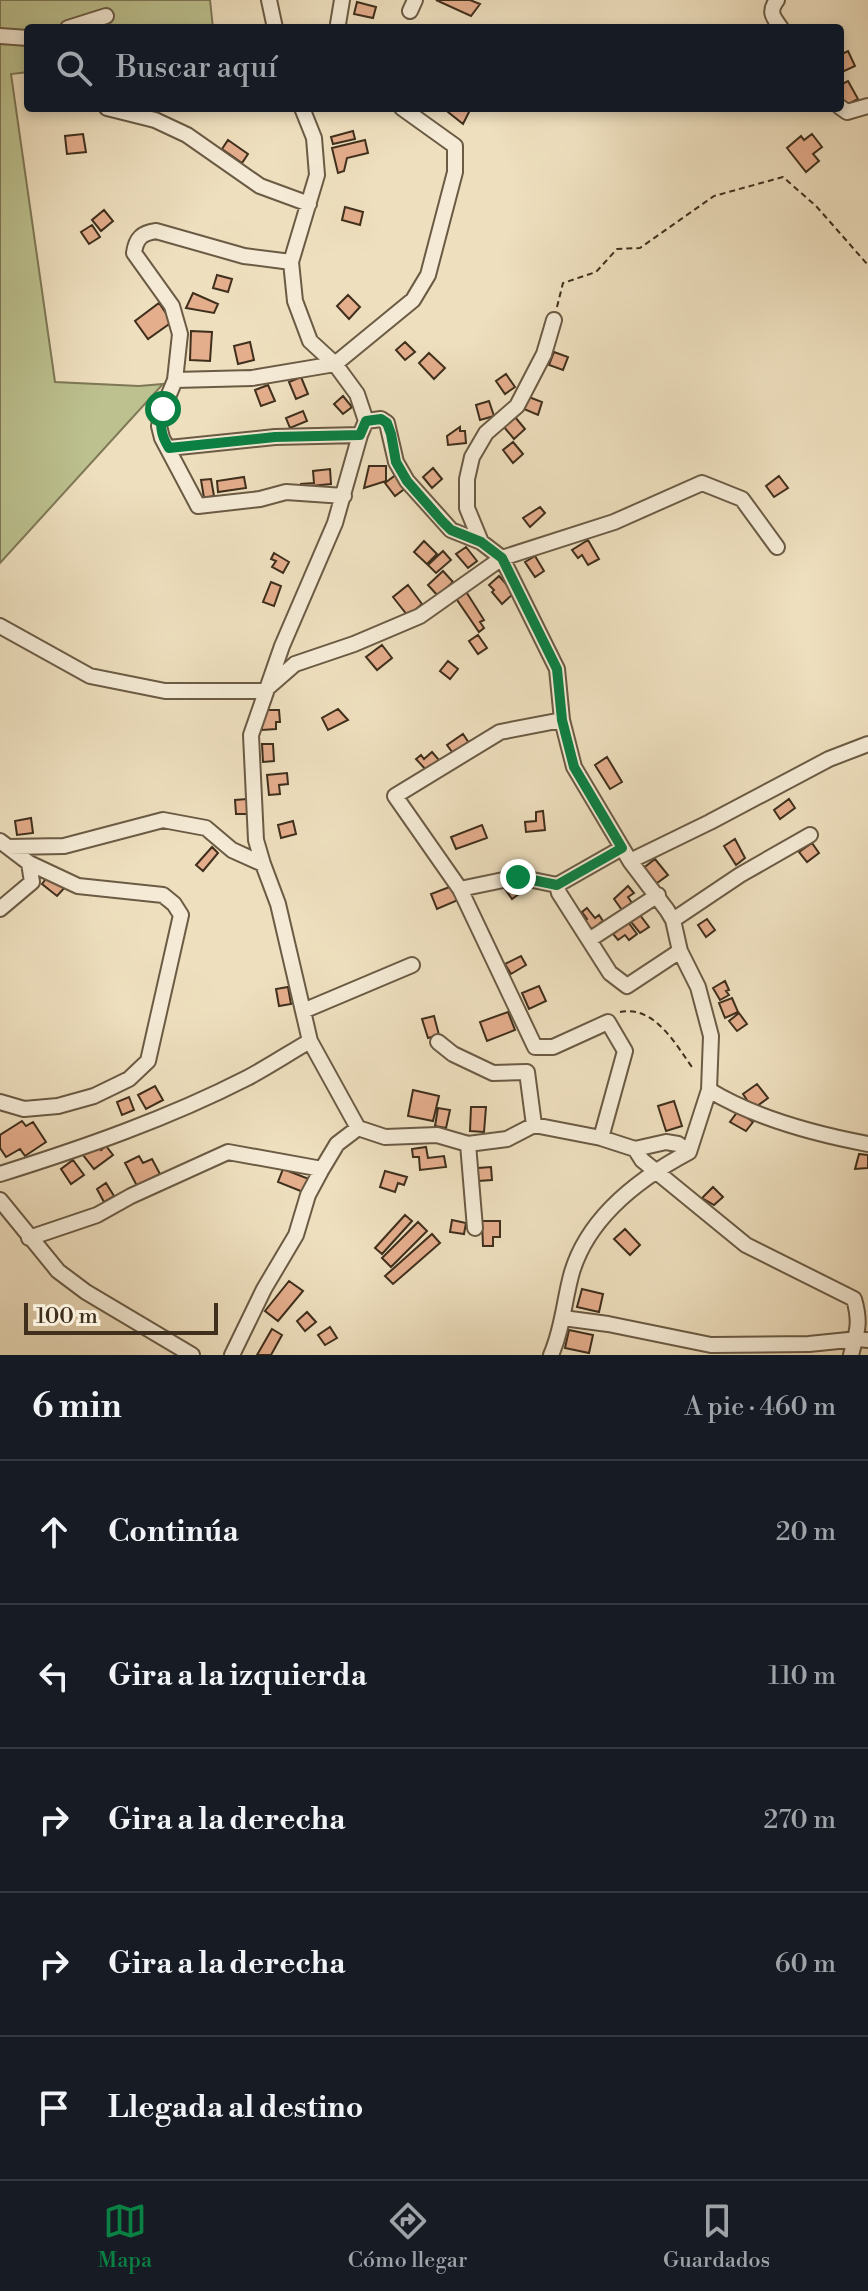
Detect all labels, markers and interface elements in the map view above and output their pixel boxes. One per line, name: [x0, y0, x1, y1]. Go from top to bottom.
search box: [24, 24, 844, 112]
icon: search: [52, 46, 96, 90]
text: Buscar aquí: [116, 49, 278, 87]
route start: [145, 391, 181, 427]
route end: [500, 859, 536, 895]
scale bar: [24, 1299, 218, 1335]
text: 100 m: [36, 1303, 98, 1330]
text: 6 min: [32, 1386, 122, 1428]
text: A pie · 460 m: [684, 1391, 836, 1423]
icon: ahead: [32, 1510, 76, 1554]
text: Continúa: [108, 1513, 239, 1551]
text: 20 m: [776, 1516, 836, 1548]
icon: left: [32, 1654, 76, 1698]
text: Gira a la izquierda: [108, 1657, 367, 1695]
text: 110 m: [768, 1660, 836, 1692]
icon: right: [32, 1798, 76, 1842]
text: Gira a la derecha: [108, 1801, 345, 1839]
text: 270 m: [763, 1804, 836, 1836]
icon: right: [32, 1942, 76, 1986]
text: Gira a la derecha: [108, 1945, 345, 1983]
text: 60 m: [775, 1948, 836, 1980]
icon: arrive: [32, 2086, 76, 2130]
text: Llegada al destino: [108, 2089, 363, 2127]
tab: Mapa: [98, 2199, 152, 2274]
tab: Cómo llegar: [348, 2199, 467, 2274]
tab: Guardados: [663, 2199, 770, 2274]

